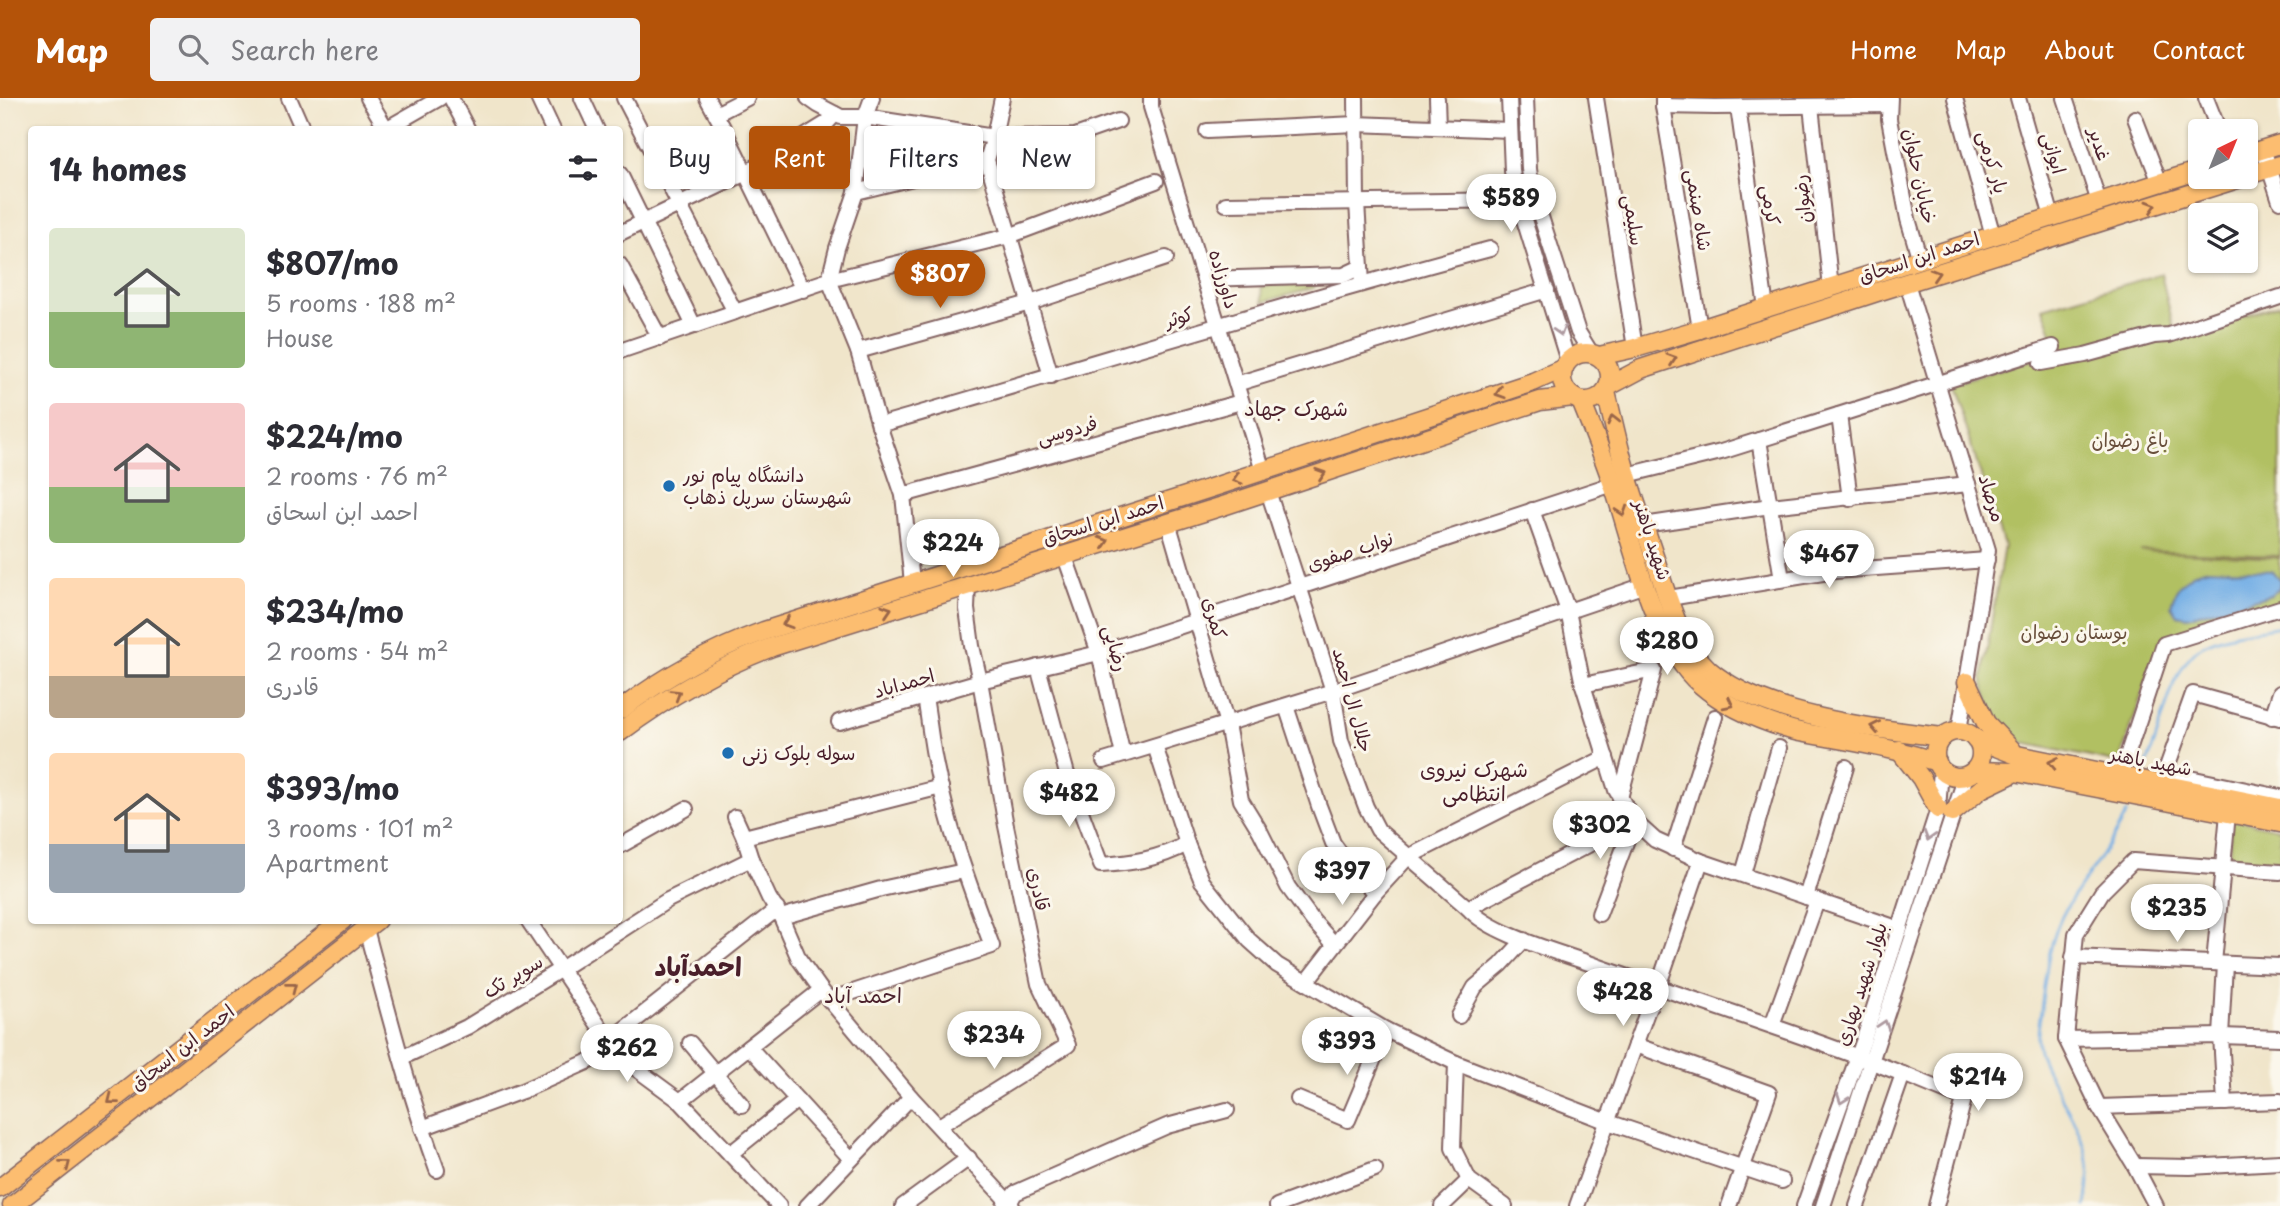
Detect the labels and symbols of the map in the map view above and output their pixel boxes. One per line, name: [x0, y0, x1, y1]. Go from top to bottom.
north arrow: [2188, 119, 2258, 189]
street label: غدیر: [2082, 122, 2119, 164]
street label: خیابان حلوان: [1897, 125, 1945, 226]
street label: یار کرمی: [1972, 127, 2016, 197]
street label: ایوانی: [2036, 129, 2074, 177]
street label: شاه صنمی: [1680, 167, 1720, 253]
street label: رضوان: [1785, 173, 1817, 225]
pin: $589: [1470, 174, 1552, 234]
street label: کرمی: [1755, 183, 1789, 227]
street label: سلیمی: [1617, 192, 1653, 247]
one-way arrow: [2146, 199, 2158, 214]
street label: احمد ابن اسحاق: [1855, 223, 1983, 289]
street label: داورزاده: [1203, 246, 1247, 312]
pin: $807: [899, 250, 981, 310]
one-way arrow: [1928, 268, 1940, 282]
street label: کوثر: [1159, 298, 1197, 334]
one-way arrow: [1551, 324, 1566, 336]
one-way arrow: [1665, 353, 1677, 368]
one-way arrow: [1494, 384, 1506, 399]
district label: شهرک جهاد: [1244, 391, 1348, 423]
street label: فردوسی: [1033, 408, 1100, 451]
one-way arrow: [1607, 414, 1621, 426]
park label: باغ رضوان: [2091, 425, 2169, 454]
place label: دانشگاه پیام نور شهرستان سرپل ذهاب: [682, 460, 852, 510]
one-way arrow: [1314, 467, 1326, 482]
street label: مرصاد: [1972, 470, 2013, 525]
one-way arrow: [1232, 471, 1244, 485]
marker: دانشگاه پیام نور شهرستان سرپل ذهاب: [661, 478, 677, 494]
street label: احمد ابن اسحاق: [1038, 487, 1167, 551]
street label: شهید باهنر: [1627, 494, 1680, 583]
one-way arrow: [1613, 505, 1628, 517]
pin: $224: [912, 519, 994, 579]
street label: نواب صفوی: [1303, 523, 1396, 577]
pin: $467: [1788, 531, 1870, 590]
one-way arrow: [1097, 536, 1110, 550]
street label: کمری: [1197, 594, 1235, 642]
one-way arrow: [880, 604, 892, 618]
one-way arrow: [782, 615, 794, 629]
park label: بوستان رضوان: [2021, 617, 2127, 645]
pin: $280: [1626, 618, 1708, 677]
street label: رضایی: [1097, 621, 1137, 674]
street label: جلال ال احمد: [1327, 644, 1381, 755]
street label: احمداباد: [870, 660, 937, 704]
one-way arrow: [669, 689, 682, 702]
one-way arrow: [1722, 695, 1734, 709]
one-way arrow: [1869, 721, 1881, 736]
place label: سوله بلوک زنی: [742, 738, 855, 766]
street label: شهید باهنر: [2106, 738, 2195, 782]
marker: سوله بلوک زنی: [720, 745, 736, 761]
district label: شهرک نیروی انتظامی: [1420, 752, 1528, 808]
one-way arrow: [2047, 756, 2059, 771]
pin: $482: [1028, 770, 1110, 829]
pin: $302: [1559, 802, 1641, 861]
one-way arrow: [1923, 830, 1938, 842]
pin: $397: [1301, 848, 1383, 907]
street label: قادری: [1022, 864, 1058, 913]
pin: $235: [2136, 884, 2218, 944]
street label: بلوار شهید بهاری: [1827, 918, 1893, 1049]
street label: سوپر تک: [477, 946, 548, 1004]
district label: احمدآباد: [654, 946, 742, 985]
pin: $428: [1582, 968, 1664, 1028]
district label: احمد آباد: [824, 978, 902, 1010]
one-way arrow: [284, 983, 296, 996]
street label: احمد ابن اسحاق: [123, 996, 240, 1096]
pin: $234: [953, 1012, 1035, 1071]
pin: $393: [1306, 1018, 1388, 1077]
one-way arrow: [1876, 1020, 1891, 1032]
pin: $262: [586, 1024, 668, 1084]
pin: $214: [1937, 1054, 2019, 1113]
one-way arrow: [108, 1091, 120, 1104]
one-way arrow: [1836, 1092, 1850, 1104]
one-way arrow: [59, 1159, 71, 1172]

